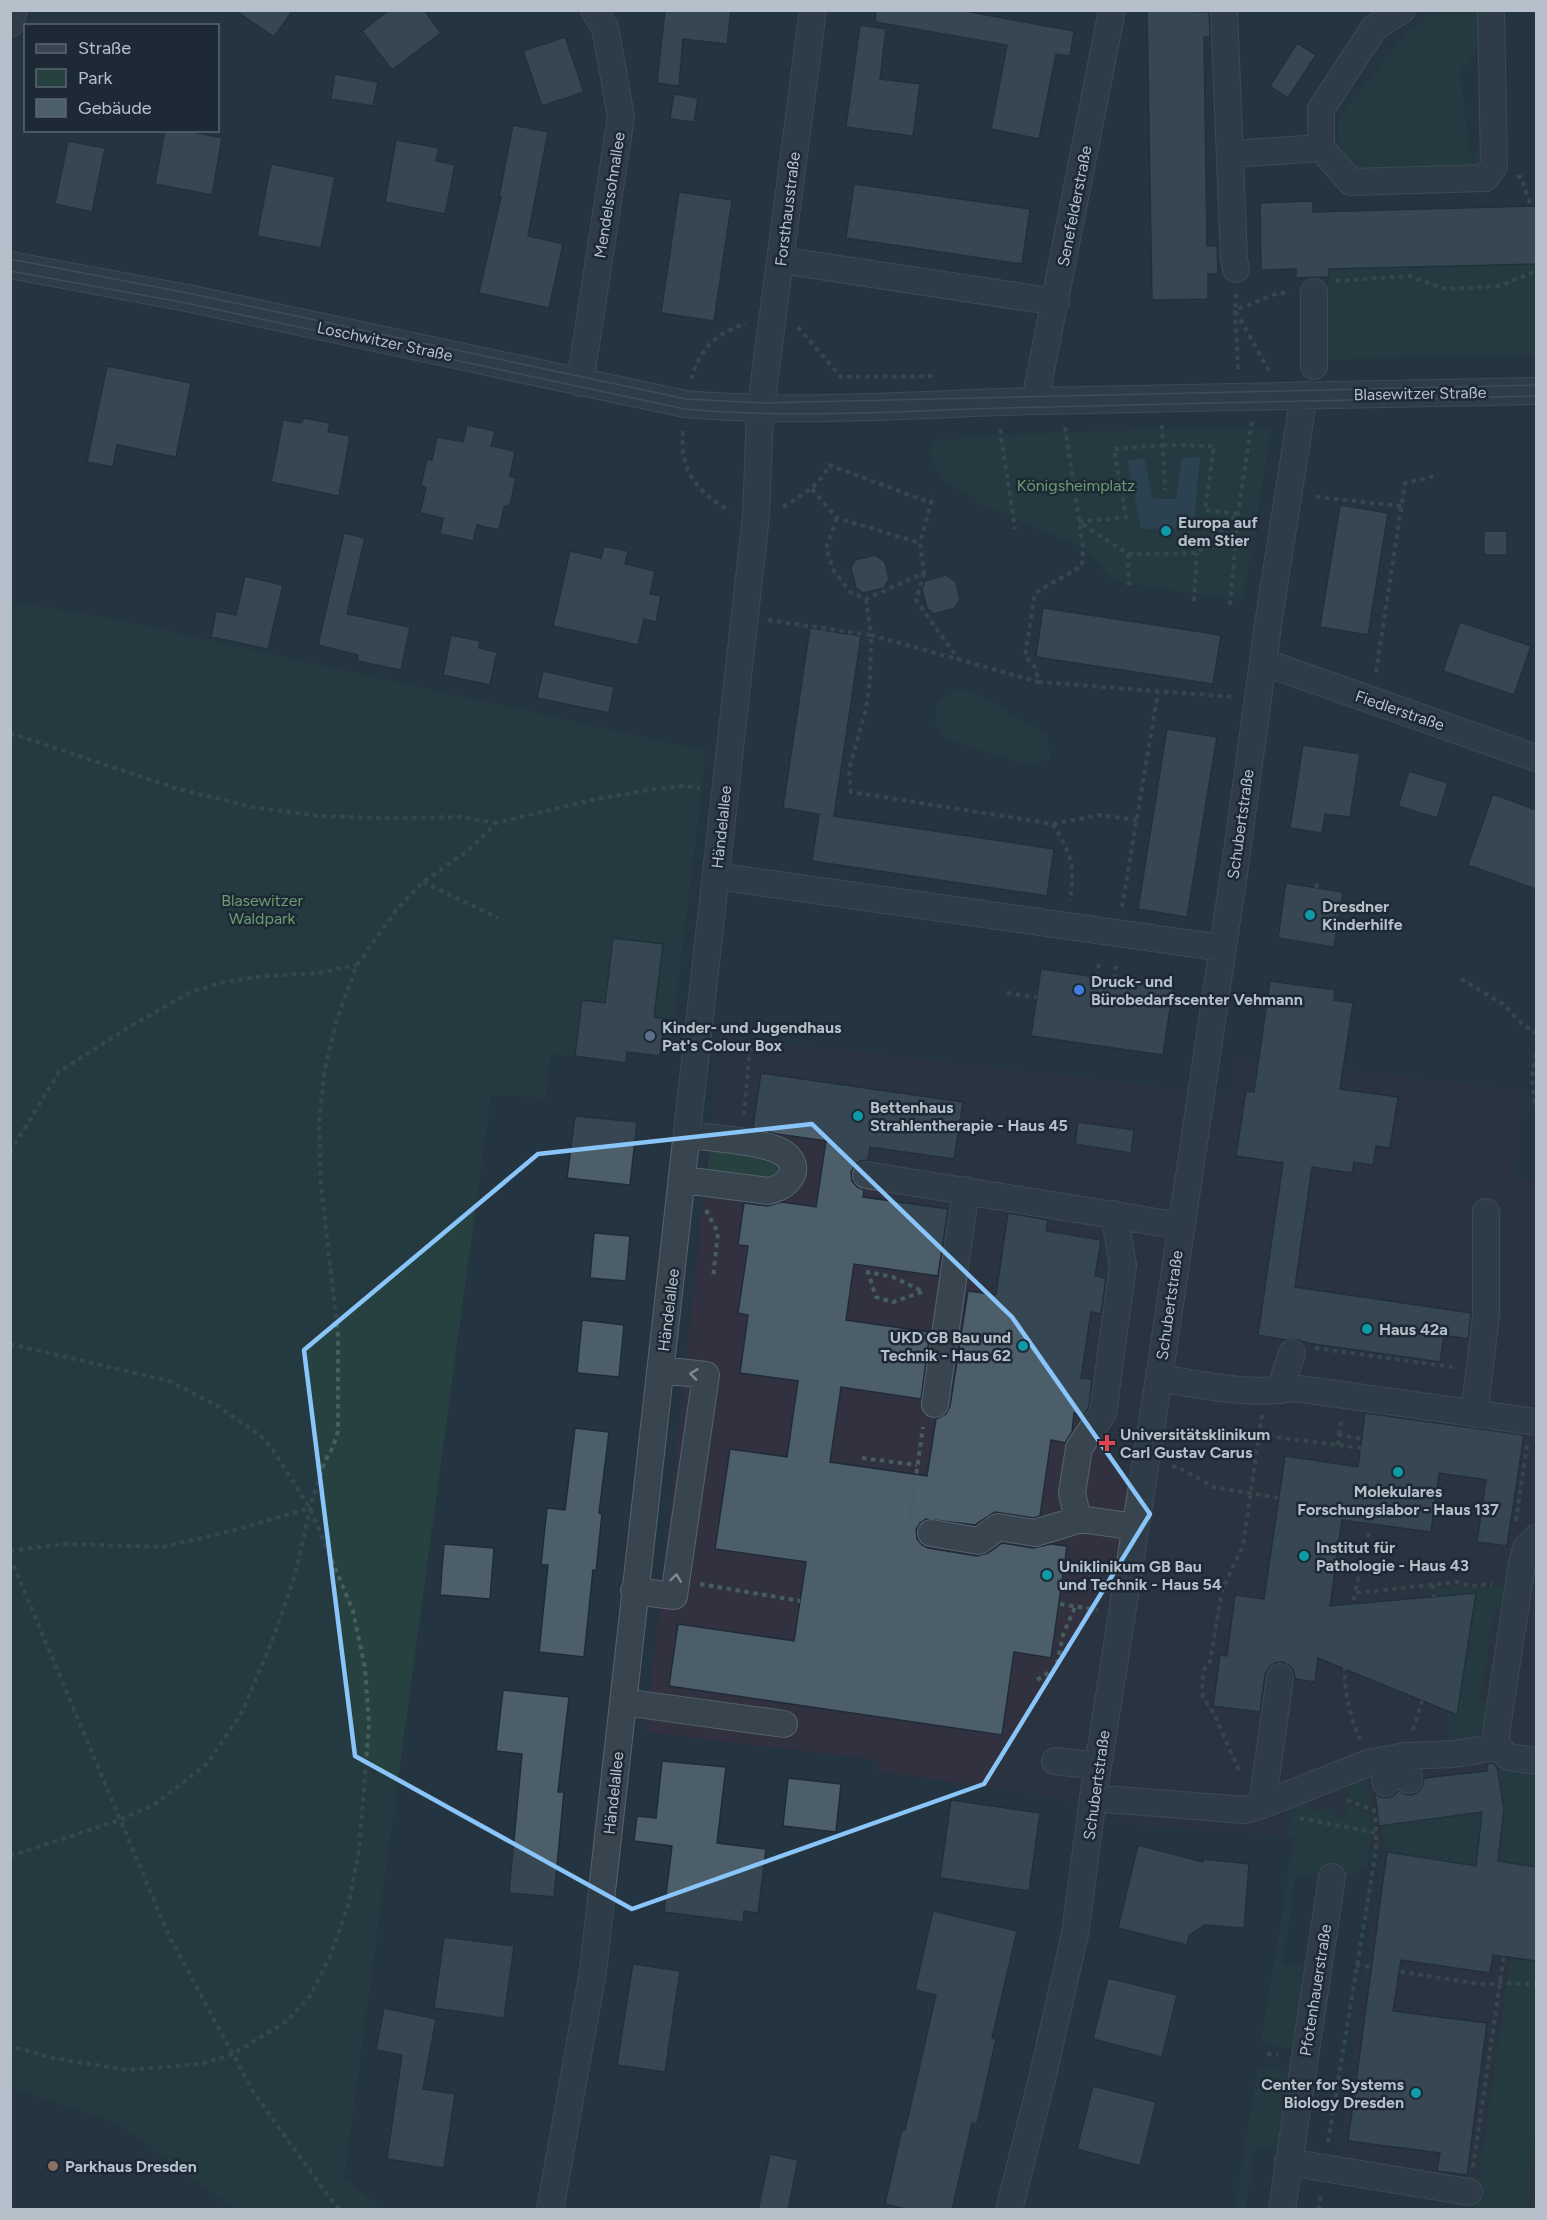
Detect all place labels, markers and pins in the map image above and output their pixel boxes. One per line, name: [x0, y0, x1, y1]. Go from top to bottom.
place label: Europa auf dem Stier: [1178, 513, 1258, 550]
marker: Europa auf dem Stier: [1159, 524, 1173, 538]
place label: Dresdner Kinderhilfe: [1322, 897, 1403, 934]
marker: Dresdner Kinderhilfe: [1303, 908, 1317, 922]
place label: Druck- und Bürobedarfscenter Vehmann: [1091, 972, 1303, 1009]
marker: Druck- und Bürobedarfscenter Vehmann: [1072, 983, 1086, 997]
place label: Kinder- und Jugendhaus Pat's Colour Box: [662, 1018, 842, 1055]
marker: Kinder- und Jugendhaus Pat's Colour Box: [643, 1029, 657, 1043]
place label: Bettenhaus Strahlentherapie - Haus 45: [870, 1098, 1068, 1135]
marker: Bettenhaus Strahlentherapie - Haus 45: [851, 1109, 865, 1123]
place label: Haus 42a: [1379, 1320, 1448, 1339]
marker: Haus 42a: [1360, 1322, 1374, 1336]
place label: UKD GB Bau und Technik - Haus 62: [881, 1328, 1011, 1365]
marker: UKD GB Bau und Technik - Haus 62: [1016, 1339, 1030, 1353]
place label: Universitätsklinikum Carl Gustav Carus: [1120, 1425, 1270, 1462]
marker: Universitätsklinikum Carl Gustav Carus: [1098, 1434, 1116, 1452]
marker: Molekulares Forschungslabor - Haus 137: [1391, 1465, 1405, 1479]
place label: Molekulares Forschungslabor - Haus 137: [1297, 1482, 1499, 1519]
place label: Institut für Pathologie - Haus 43: [1316, 1538, 1469, 1575]
marker: Institut für Pathologie - Haus 43: [1297, 1549, 1311, 1563]
place label: Uniklinikum GB Bau und Technik - Haus 54: [1059, 1557, 1222, 1594]
marker: Uniklinikum GB Bau und Technik - Haus 54: [1040, 1568, 1054, 1582]
place label: Center for Systems Biology Dresden: [1261, 2075, 1405, 2112]
marker: Center for Systems Biology Dresden: [1409, 2086, 1423, 2100]
place label: Parkhaus Dresden: [65, 2157, 197, 2176]
marker: Parkhaus Dresden: [46, 2159, 60, 2173]

